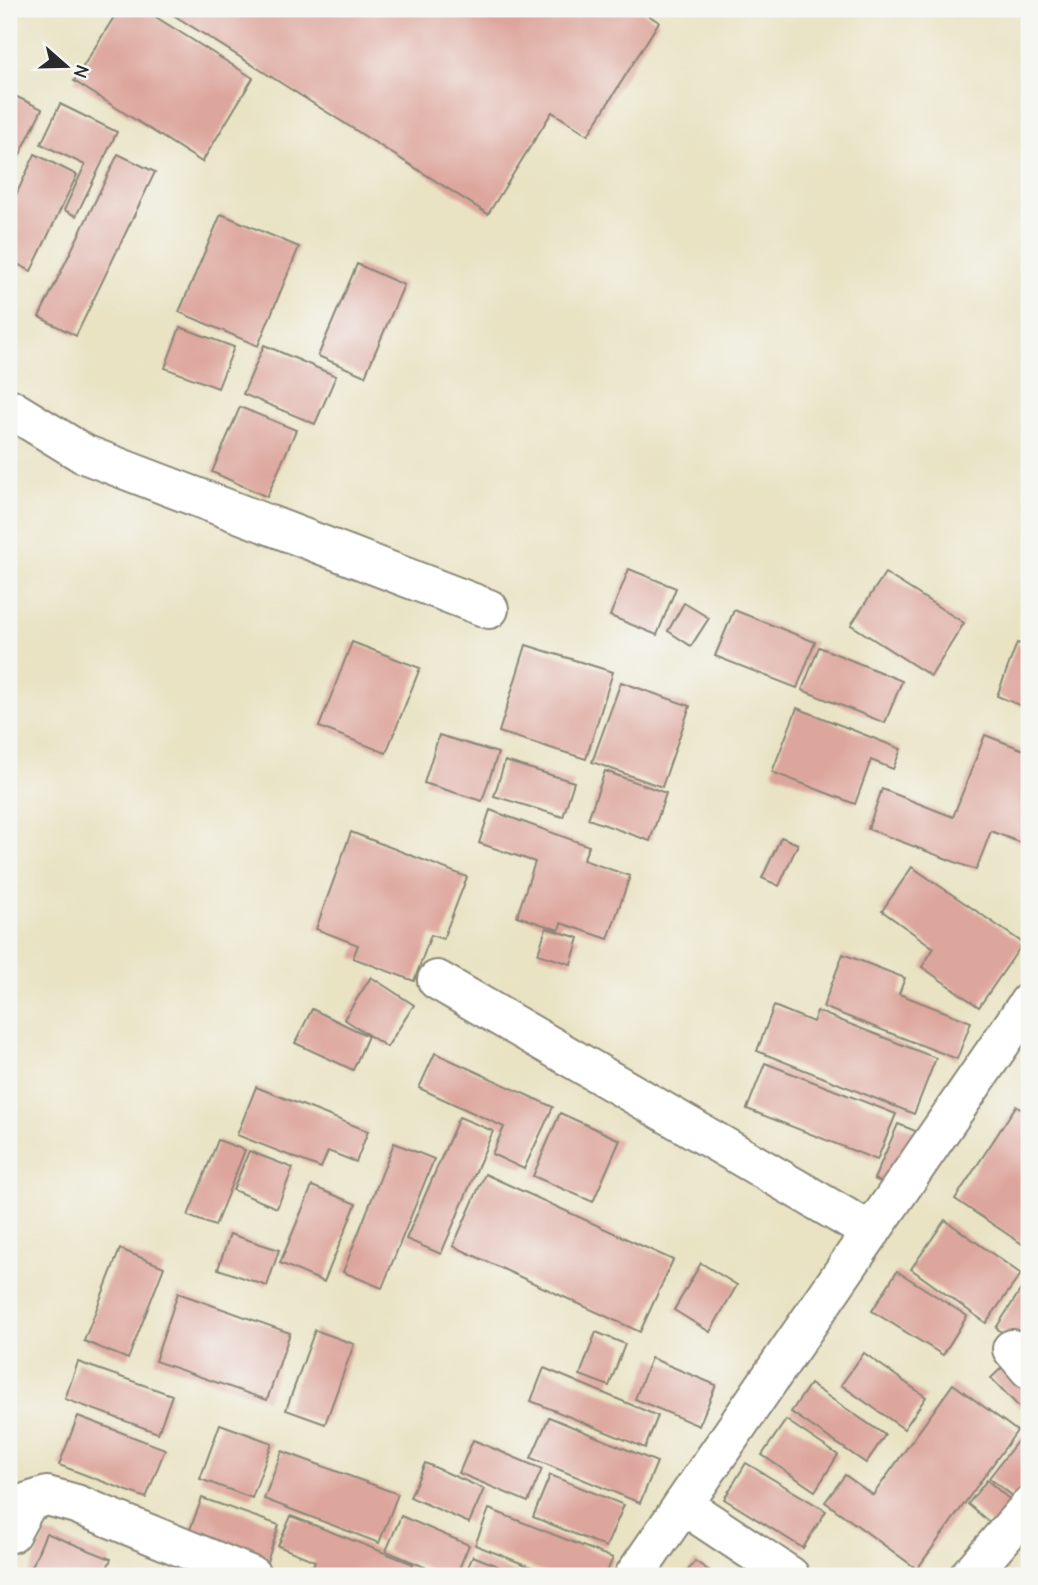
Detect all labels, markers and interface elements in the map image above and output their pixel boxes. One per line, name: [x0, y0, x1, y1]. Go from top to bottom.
north arrow: [32, 32, 102, 102]
text: N: [69, 62, 93, 81]

